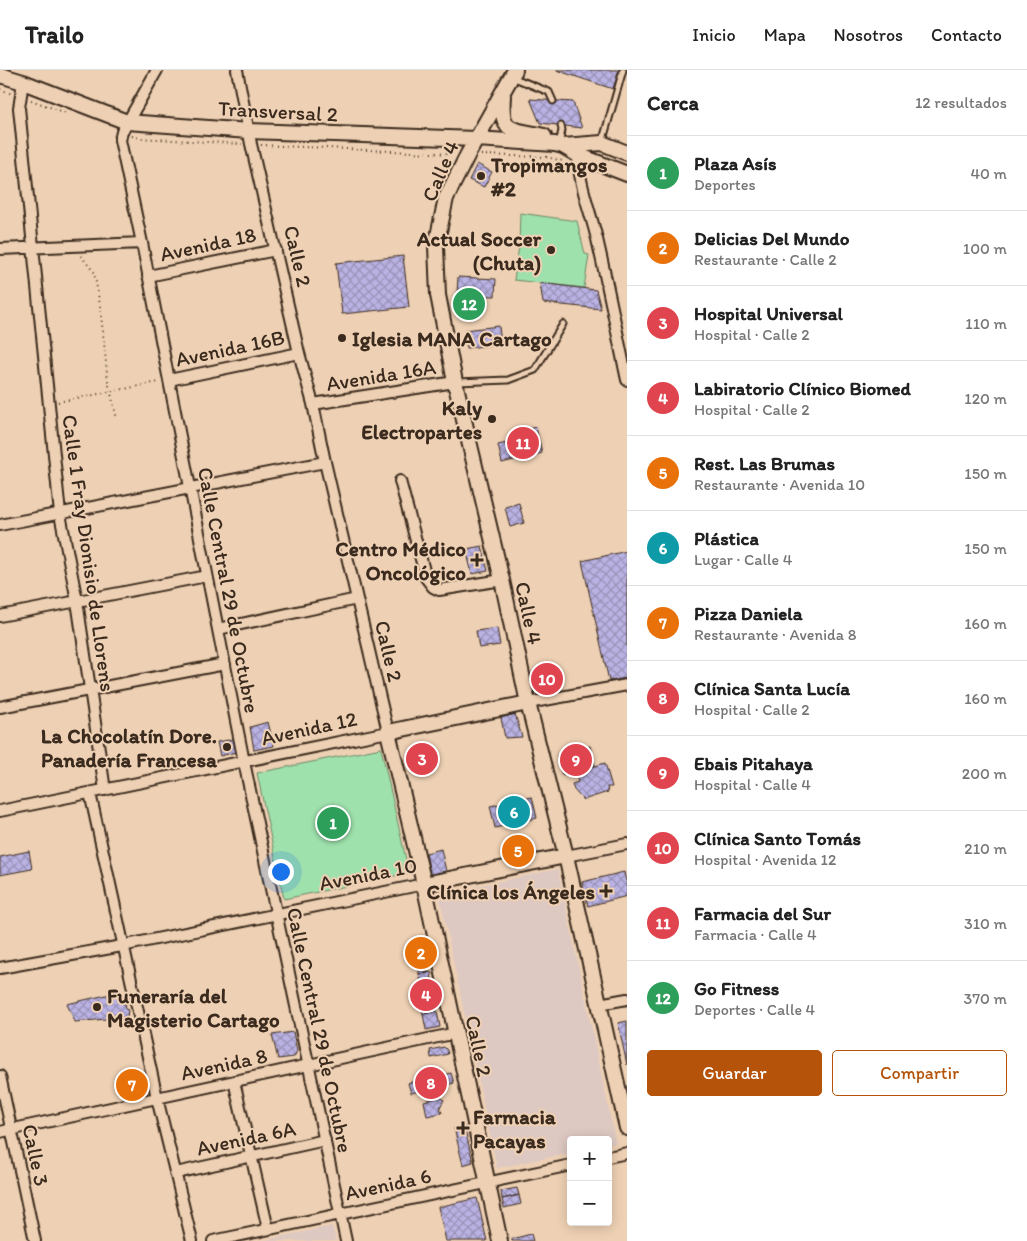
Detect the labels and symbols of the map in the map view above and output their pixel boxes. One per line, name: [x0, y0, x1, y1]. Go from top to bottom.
street label: Transversal 2: [217, 95, 339, 127]
street label: Calle 4: [416, 136, 464, 205]
place label: Tropimangos #2: [490, 152, 607, 201]
marker: Tropimangos #2: [475, 170, 487, 182]
street label: Avenida 18: [158, 222, 258, 266]
street label: Calle 2: [279, 223, 317, 289]
place label: Actual Soccer (Chuta): [416, 226, 542, 276]
marker: Actual Soccer (Chuta): [545, 244, 557, 256]
pin: 12: [453, 285, 485, 323]
street label: Avenida 16B: [173, 324, 287, 372]
place label: Iglesia MANA Cartago: [352, 326, 552, 352]
marker: Iglesia MANA Cartago: [336, 332, 348, 344]
street label: Avenida 16A: [324, 354, 438, 396]
place label: Kaly Electropartes: [361, 395, 482, 445]
street label: Calle 1 Fray Dionisio de Llorens: [57, 413, 121, 693]
marker: Kaly Electropartes: [486, 413, 498, 425]
pin: 11: [507, 424, 539, 462]
street label: Calle Central 29 de Octubre: [193, 465, 265, 715]
place label: Centro Médico Oncológico: [335, 536, 466, 586]
marker: Centro Médico Oncológico: [470, 553, 484, 567]
street label: Calle 4: [510, 579, 548, 647]
street label: Calle 2: [370, 618, 408, 684]
pin: 10: [531, 660, 563, 698]
street label: Avenida 12: [259, 706, 359, 750]
place label: La Chocolatín Dore. Panadería Francesa: [41, 723, 218, 772]
pin: 3: [406, 740, 438, 778]
marker: La Chocolatín Dore. Panadería Francesa: [221, 741, 233, 753]
pin: 9: [560, 741, 592, 779]
pin: 6: [498, 793, 530, 831]
pin: 1: [317, 804, 349, 842]
pin: 5: [502, 832, 534, 870]
street label: Avenida 10: [317, 852, 419, 896]
your location: [268, 859, 294, 885]
place label: Clínica los Ángeles: [427, 879, 595, 905]
marker: Clínica los Ángeles: [599, 884, 613, 898]
street label: Calle Central 29 de Octubre: [282, 905, 358, 1155]
pin: 2: [405, 934, 437, 972]
pin: 4: [410, 976, 442, 1014]
place label: Funeraría del Magisterio Cartago: [107, 983, 280, 1033]
marker: Funeraría del Magisterio Cartago: [91, 1001, 103, 1013]
street label: Calle 2: [460, 1013, 498, 1079]
street label: Avenida 8: [178, 1043, 270, 1085]
pin: 8: [415, 1064, 447, 1102]
pin: 7: [116, 1066, 148, 1104]
place label: Farmacia Pacayas: [473, 1104, 557, 1154]
street label: Avenida 6A: [194, 1115, 299, 1161]
street label: Calle 3: [17, 1122, 55, 1188]
marker: Farmacia Pacayas: [457, 1122, 469, 1134]
street label: Avenida 6: [343, 1163, 433, 1205]

